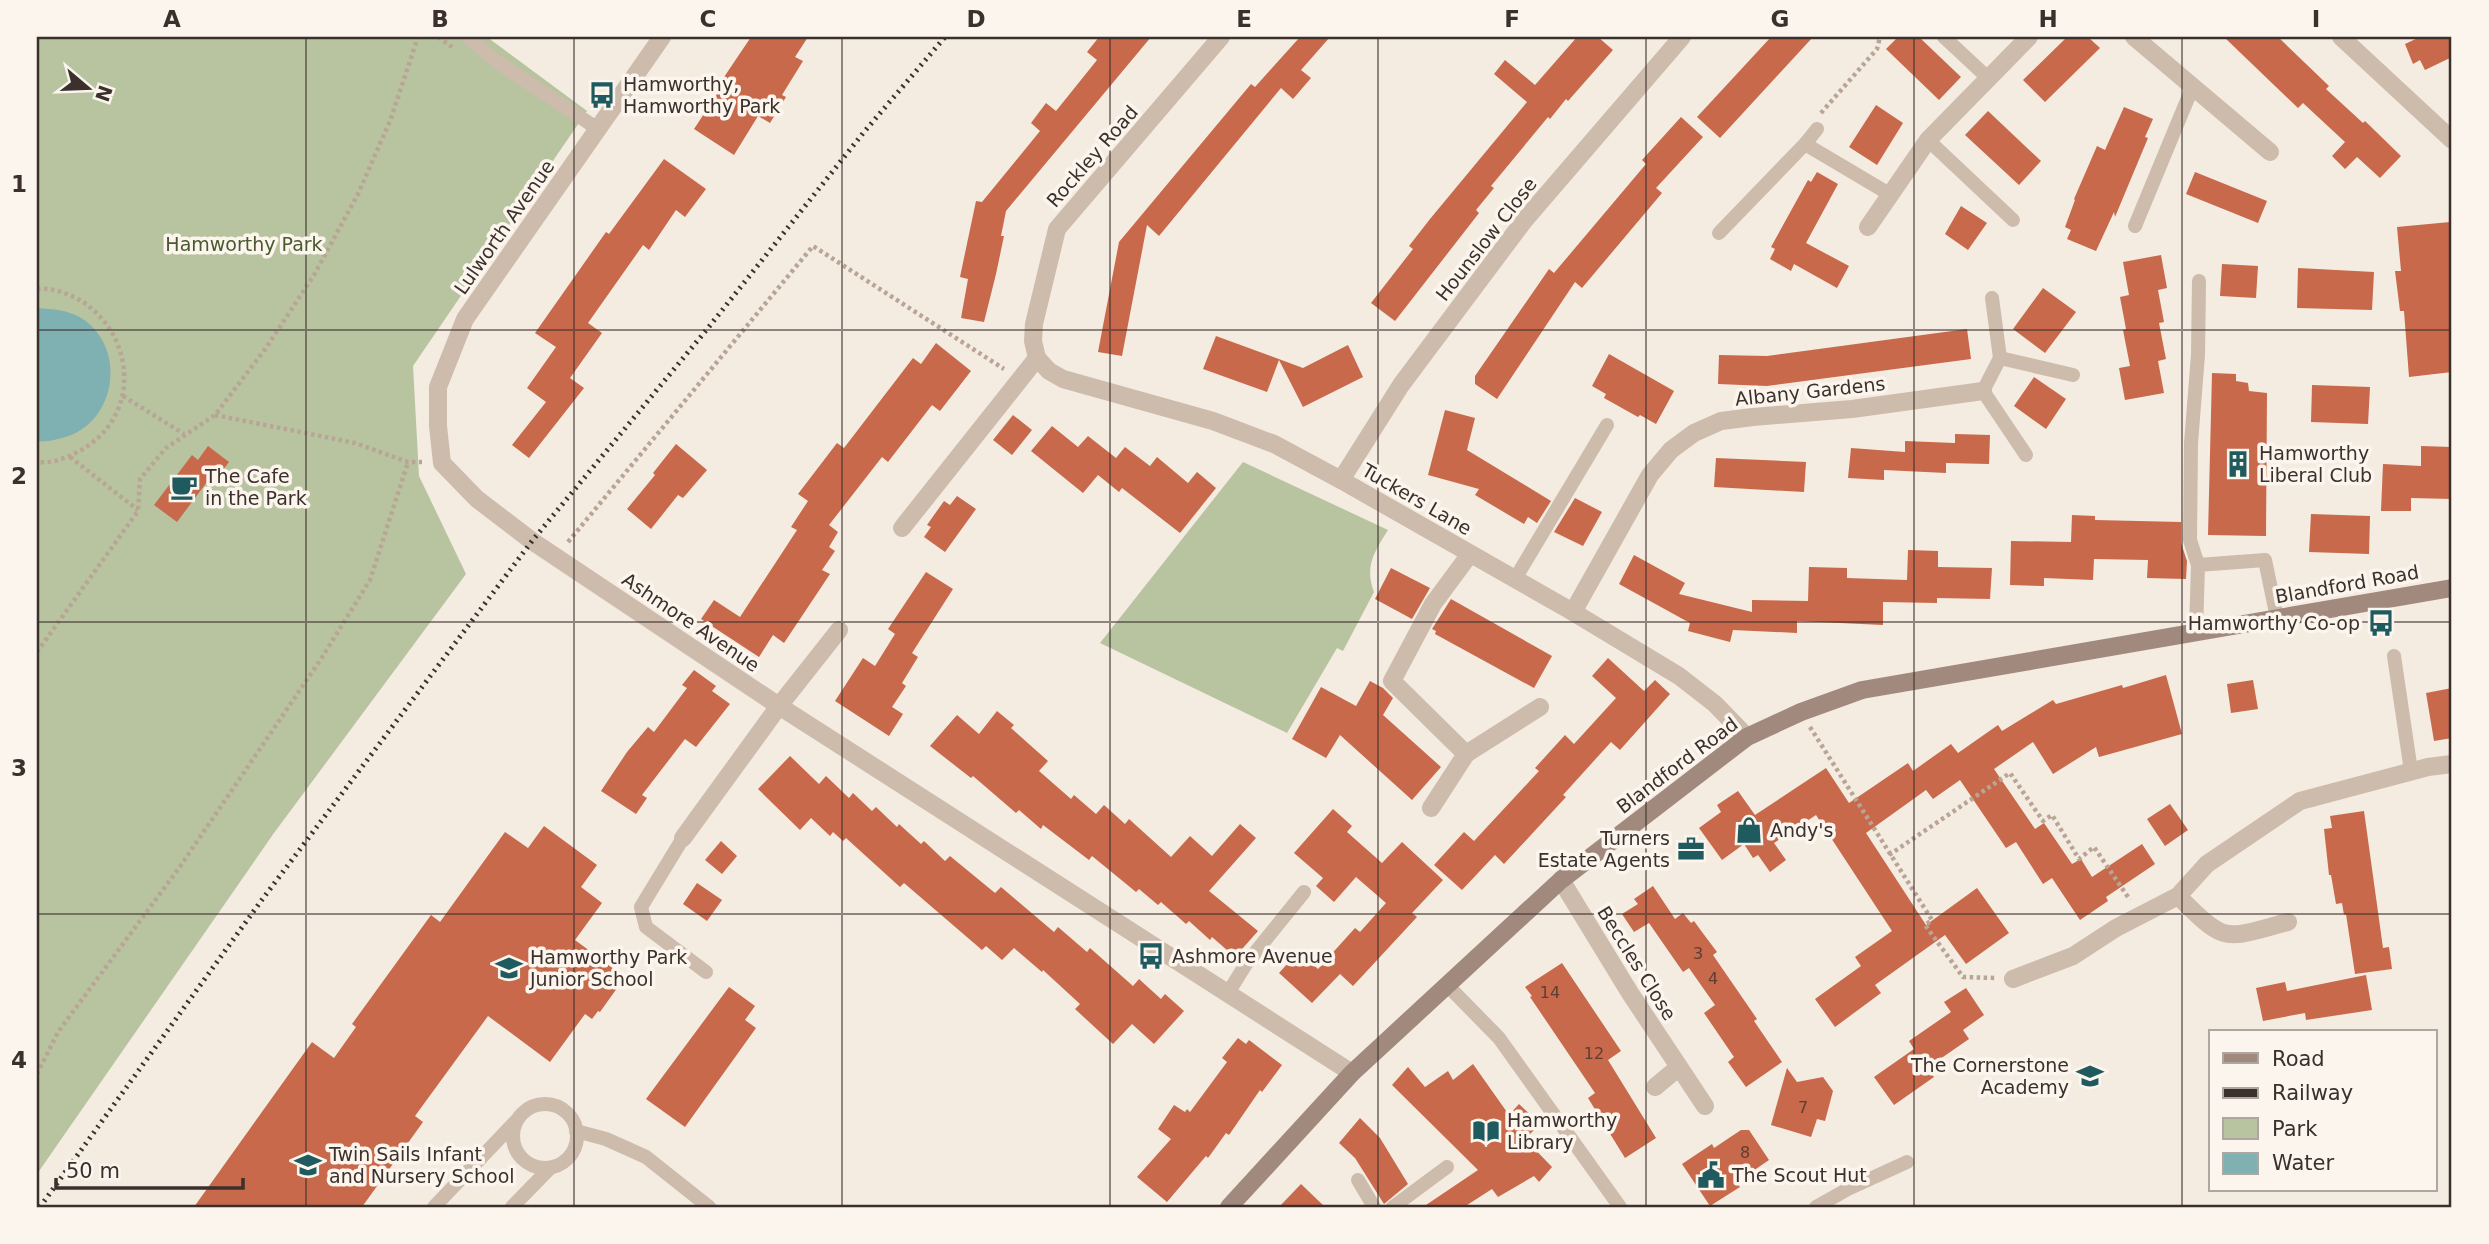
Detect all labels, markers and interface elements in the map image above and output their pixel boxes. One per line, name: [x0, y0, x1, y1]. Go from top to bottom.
text: A: [163, 6, 181, 32]
text: B: [431, 6, 449, 32]
text: C: [700, 6, 716, 32]
text: D: [966, 6, 986, 32]
text: E: [1236, 6, 1252, 32]
text: F: [1504, 6, 1520, 32]
text: G: [1771, 6, 1789, 32]
text: H: [2038, 6, 2058, 32]
text: I: [2312, 6, 2320, 32]
north arrow: [52, 52, 122, 122]
place label: Hamworthy, Hamworthy Park: [623, 73, 780, 117]
bus stop icon: Hamworthy, Hamworthy Park: [587, 80, 617, 110]
text: N: [91, 82, 117, 105]
street label: Rockley Road: [1042, 101, 1142, 211]
street label: Lulworth Avenue: [449, 156, 559, 298]
text: 1: [11, 171, 27, 197]
street label: Hounslow Close: [1431, 173, 1541, 305]
park label: Hamworthy Park: [165, 233, 323, 255]
street label: Albany Gardens: [1734, 372, 1886, 410]
place label: Hamworthy Liberal Club: [2259, 442, 2372, 486]
building icon: Hamworthy Liberal Club: [2223, 449, 2253, 479]
street label: Tuckers Lane: [1357, 458, 1476, 539]
text: 2: [11, 463, 27, 489]
place label: The Cafe in the Park: [204, 465, 307, 509]
cafe icon: The Cafe in the Park: [169, 472, 199, 502]
street label: Blandford Road: [2273, 561, 2421, 607]
street label: Ashmore Avenue: [618, 568, 764, 676]
bus stop icon: Hamworthy Co-op: [2366, 608, 2396, 638]
place label: Hamworthy Co-op: [2188, 612, 2360, 634]
street label: Blandford Road: [1612, 712, 1742, 818]
text: 3: [11, 755, 27, 781]
shop icon: Andy's: [1734, 815, 1764, 845]
place label: Andy's: [1770, 819, 1833, 841]
place label: Turners Estate Agents: [1538, 827, 1670, 871]
office icon: Turners Estate Agents: [1676, 834, 1706, 864]
street label: Beccles Close: [1593, 902, 1681, 1024]
bus stop icon: Ashmore Avenue: [1136, 941, 1166, 971]
house number: 3: [1693, 944, 1703, 963]
place label: Ashmore Avenue: [1172, 945, 1333, 967]
place label: Hamworthy Park Junior School: [529, 946, 687, 990]
school or university icon: Hamworthy Park Junior School: [494, 953, 524, 983]
house number: 4: [1708, 969, 1718, 988]
house number: 14: [1540, 983, 1560, 1002]
legend: [2209, 1030, 2436, 1192]
house number: 12: [1584, 1044, 1604, 1063]
text: 4: [11, 1047, 27, 1073]
text: Road: [2272, 1047, 2325, 1071]
place label: The Cornerstone Academy: [1910, 1054, 2069, 1098]
school or university icon: The Cornerstone Academy: [2075, 1061, 2105, 1091]
text: Railway: [2272, 1081, 2353, 1105]
house number: 7: [1798, 1098, 1808, 1117]
place label: Hamworthy Library: [1507, 1109, 1617, 1153]
library icon: Hamworthy Library: [1471, 1116, 1501, 1146]
text: Park: [2272, 1117, 2318, 1141]
place label: Twin Sails Infant and Nursery School: [328, 1143, 515, 1187]
house number: 8: [1740, 1143, 1750, 1162]
scale bar: [56, 1146, 243, 1190]
school or university icon: Twin Sails Infant and Nursery School: [293, 1150, 323, 1180]
text: Water: [2272, 1151, 2334, 1175]
text: 50 m: [66, 1159, 120, 1183]
public building icon: The Scout Hut: [1696, 1160, 1726, 1190]
place label: The Scout Hut: [1731, 1164, 1867, 1186]

